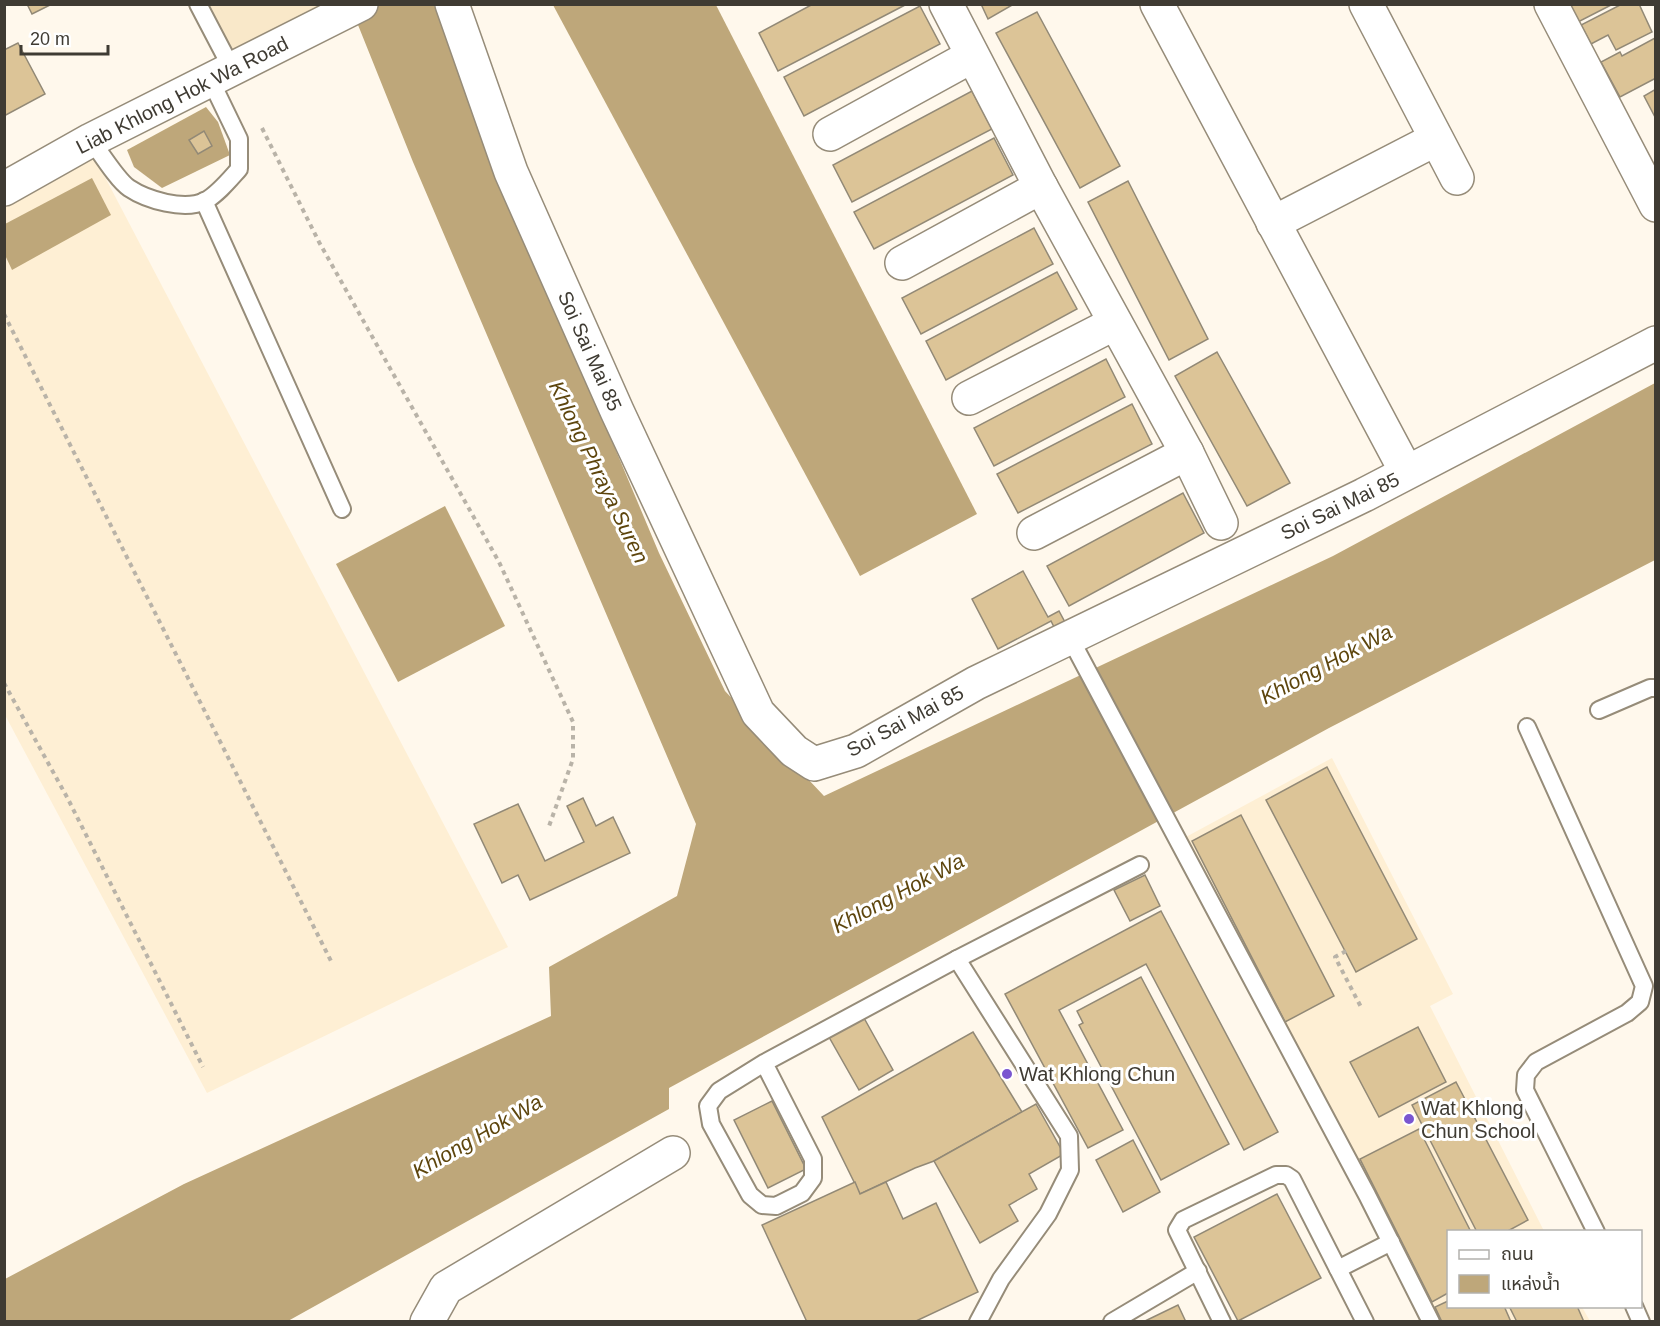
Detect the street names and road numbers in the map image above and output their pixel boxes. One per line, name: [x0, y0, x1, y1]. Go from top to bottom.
street label: Liab Khlong Hok Wa Road: [72, 32, 292, 158]
street label: Soi Sai Mai 85: [554, 288, 626, 414]
street label: Soi Sai Mai 85: [1277, 468, 1403, 544]
street label: Soi Sai Mai 85: [843, 681, 967, 761]

